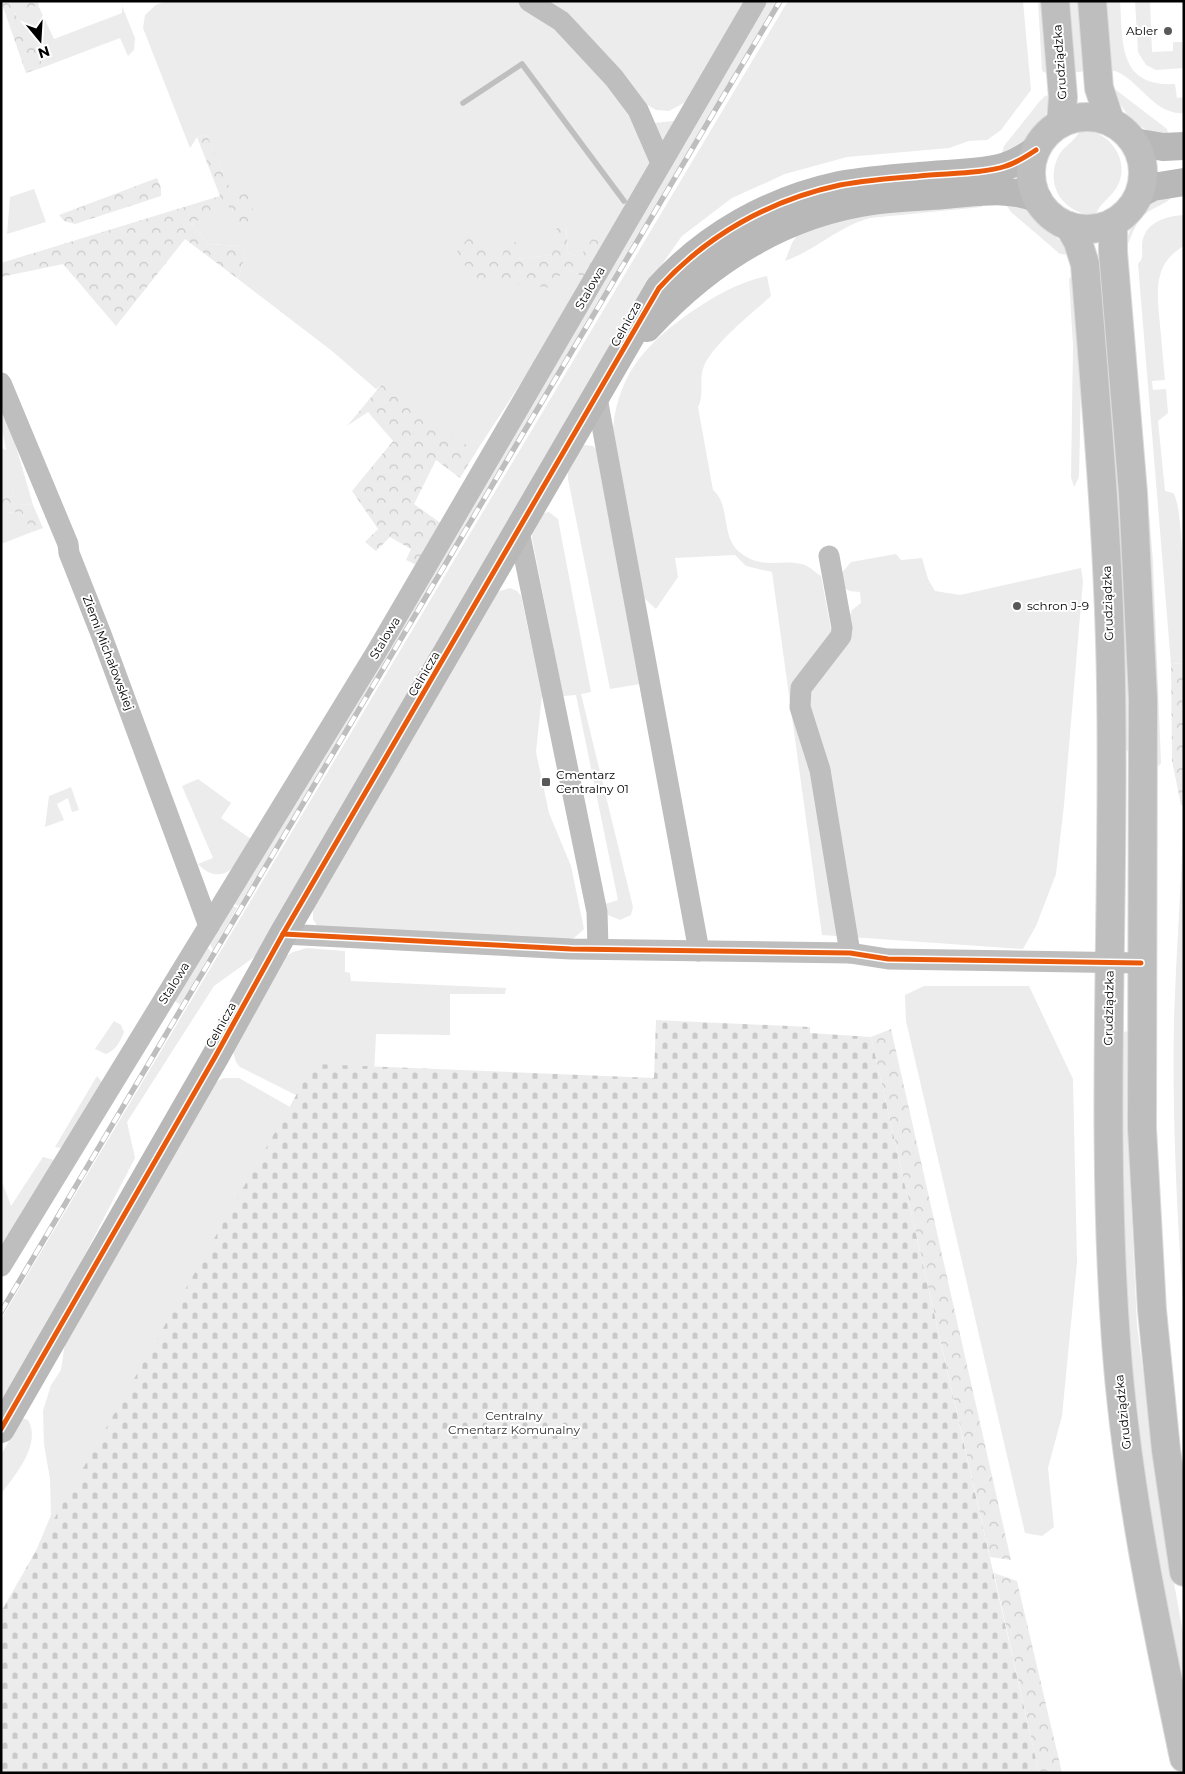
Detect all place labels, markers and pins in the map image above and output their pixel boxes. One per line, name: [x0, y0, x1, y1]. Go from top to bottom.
place label: Abler: [1126, 23, 1158, 38]
marker: Abler: [1162, 25, 1174, 37]
place label: schron J-9: [1027, 598, 1089, 613]
marker: schron J-9: [1011, 600, 1023, 612]
place label: Cmentarz Centralny 01: [556, 767, 629, 796]
marker: Cmentarz Centralny 01: [540, 776, 552, 788]

